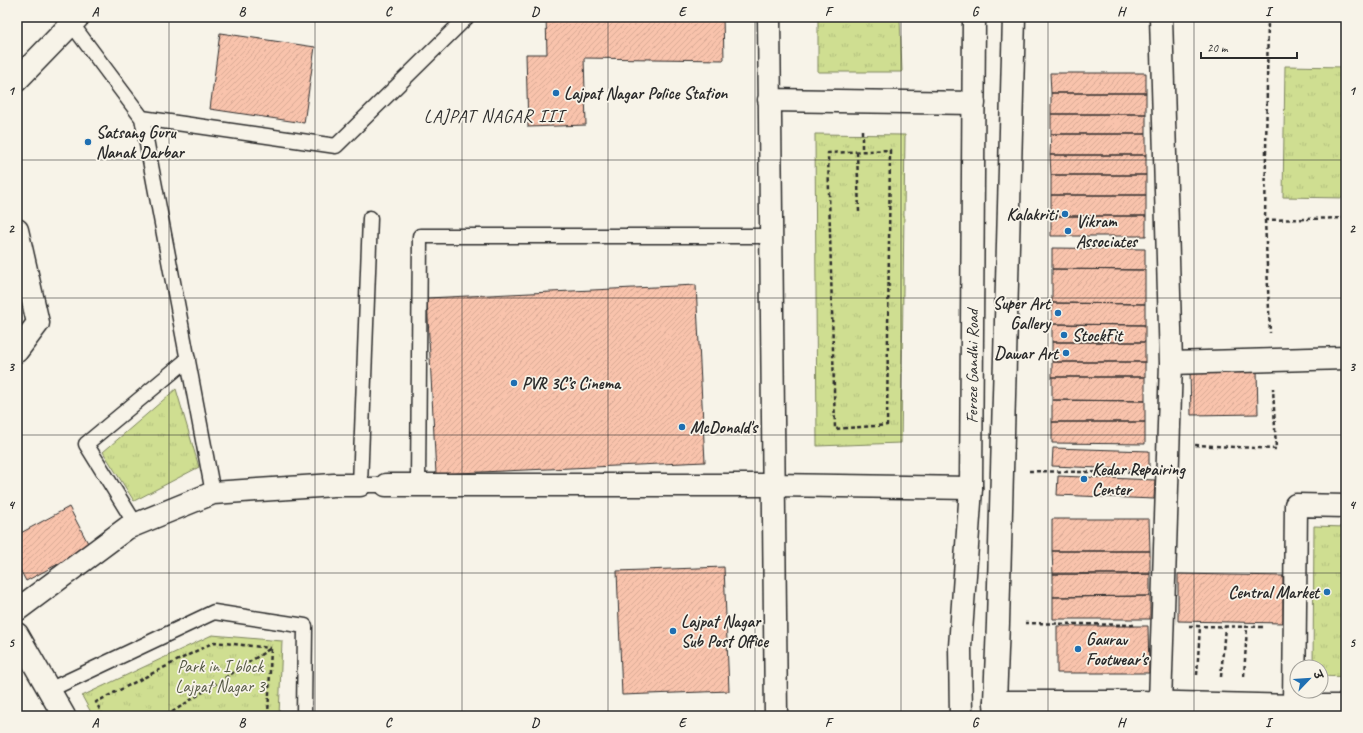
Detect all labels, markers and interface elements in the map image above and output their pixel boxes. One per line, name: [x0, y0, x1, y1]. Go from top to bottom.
text: A: [92, 4, 100, 20]
text: B: [239, 4, 247, 20]
text: C: [385, 4, 393, 20]
text: D: [531, 4, 540, 20]
text: E: [679, 4, 688, 20]
text: F: [825, 4, 834, 20]
text: G: [972, 4, 980, 20]
text: H: [1117, 4, 1127, 20]
text: I: [1265, 4, 1274, 20]
scale bar: [1201, 34, 1297, 60]
text: 20 m: [1207, 40, 1229, 56]
text: 1: [8, 83, 16, 99]
place label: Lajpat Nagar Police Station: [564, 83, 729, 104]
text: 1: [1349, 83, 1357, 99]
marker: Lajpat Nagar Police Station: [551, 88, 561, 98]
district label: LAJPAT NAGAR III: [424, 105, 567, 127]
place label: Satsang Guru Nanak Darbar: [96, 122, 186, 163]
marker: Satsang Guru Nanak Darbar: [83, 137, 93, 147]
place label: Kalakriti: [1007, 204, 1060, 225]
marker: Kalakriti: [1060, 209, 1070, 219]
place label: Vikram Associates: [1076, 211, 1139, 252]
text: 2: [8, 221, 15, 237]
text: 2: [1349, 221, 1356, 237]
marker: Vikram Associates: [1063, 226, 1073, 236]
place label: Super Art Gallery: [993, 293, 1052, 334]
street label: Feroze Gandhi Road: [961, 307, 983, 424]
marker: Super Art Gallery: [1053, 308, 1063, 318]
place label: StockFit: [1072, 325, 1124, 346]
marker: StockFit: [1059, 330, 1069, 340]
place label: Dawar Art: [994, 343, 1060, 364]
marker: Dawar Art: [1061, 348, 1071, 358]
text: 3: [8, 359, 15, 375]
text: 3: [1349, 359, 1356, 375]
place label: PVR 3C’s Cinema: [522, 373, 622, 394]
marker: PVR 3C’s Cinema: [509, 378, 519, 388]
place label: McDonald's: [690, 417, 759, 438]
marker: McDonald's: [677, 422, 687, 432]
place label: Kedar Repairing Center: [1092, 459, 1186, 500]
marker: Kedar Repairing Center: [1079, 474, 1089, 484]
text: 4: [8, 497, 16, 513]
text: 4: [1349, 497, 1357, 513]
place label: Central Market: [1228, 582, 1321, 603]
marker: Central Market: [1322, 587, 1332, 597]
place label: Lajpat Nagar Sub Post Office: [681, 611, 770, 652]
marker: Lajpat Nagar Sub Post Office: [668, 626, 678, 636]
place label: Gaurav Footwear's: [1086, 629, 1150, 670]
text: 5: [8, 635, 15, 651]
text: 5: [1349, 635, 1356, 651]
marker: Gaurav Footwear's: [1073, 644, 1083, 654]
park label: Park in I block Lajpat Nagar 3: [175, 656, 266, 697]
north arrow: [1289, 659, 1329, 699]
text: उ: [1310, 668, 1327, 683]
text: A: [92, 715, 100, 731]
text: B: [239, 715, 247, 731]
text: C: [385, 715, 393, 731]
text: D: [531, 715, 540, 731]
text: E: [679, 715, 688, 731]
text: F: [825, 715, 834, 731]
text: G: [972, 715, 980, 731]
text: H: [1117, 715, 1127, 731]
text: I: [1265, 715, 1274, 731]

